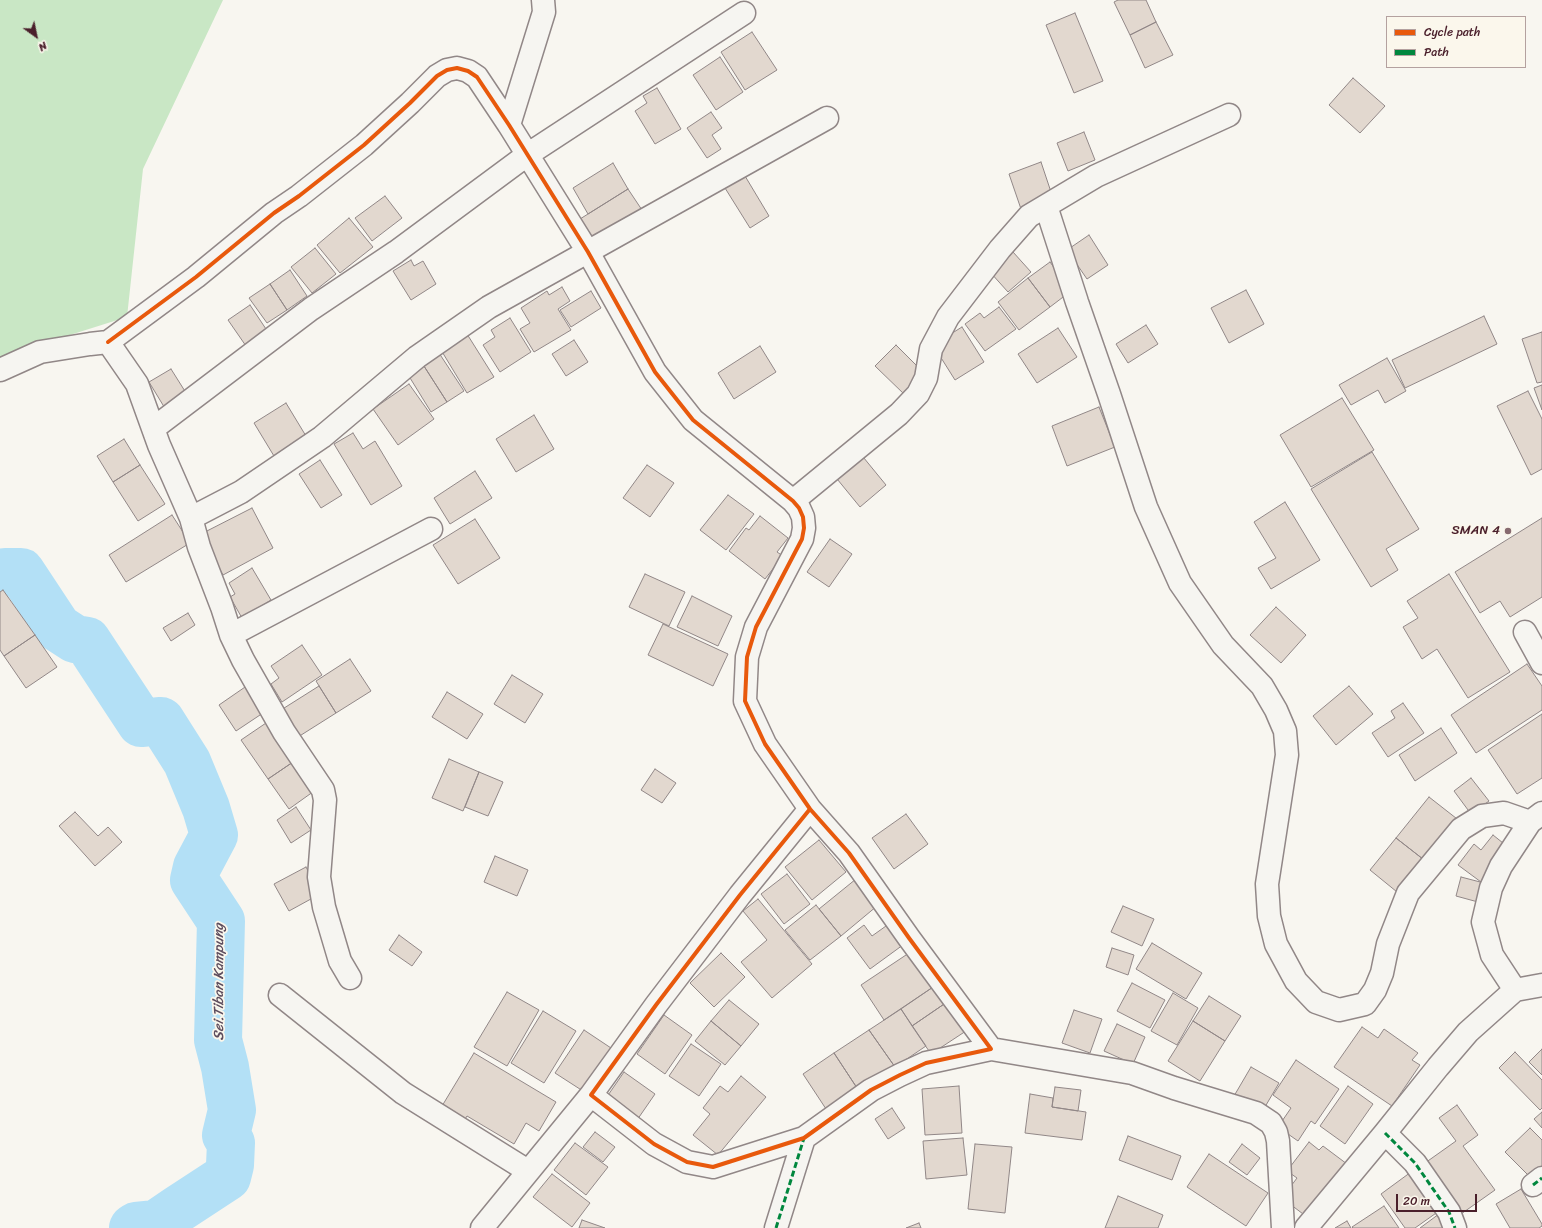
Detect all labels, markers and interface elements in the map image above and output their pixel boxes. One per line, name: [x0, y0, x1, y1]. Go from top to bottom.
north arrow: [16, 16, 56, 56]
legend: [1386, 16, 1526, 68]
text: Cycle path: [1424, 21, 1480, 43]
text: N: [34, 36, 51, 57]
text: Path: [1424, 41, 1449, 63]
place label: SMAN 4: [1452, 523, 1500, 539]
marker: SMAN 4: [1503, 526, 1513, 536]
water label: Sei.Tiban Kampung: [211, 923, 227, 1041]
scale bar: [1398, 1186, 1479, 1212]
text: 20 m: [1403, 1190, 1430, 1212]

